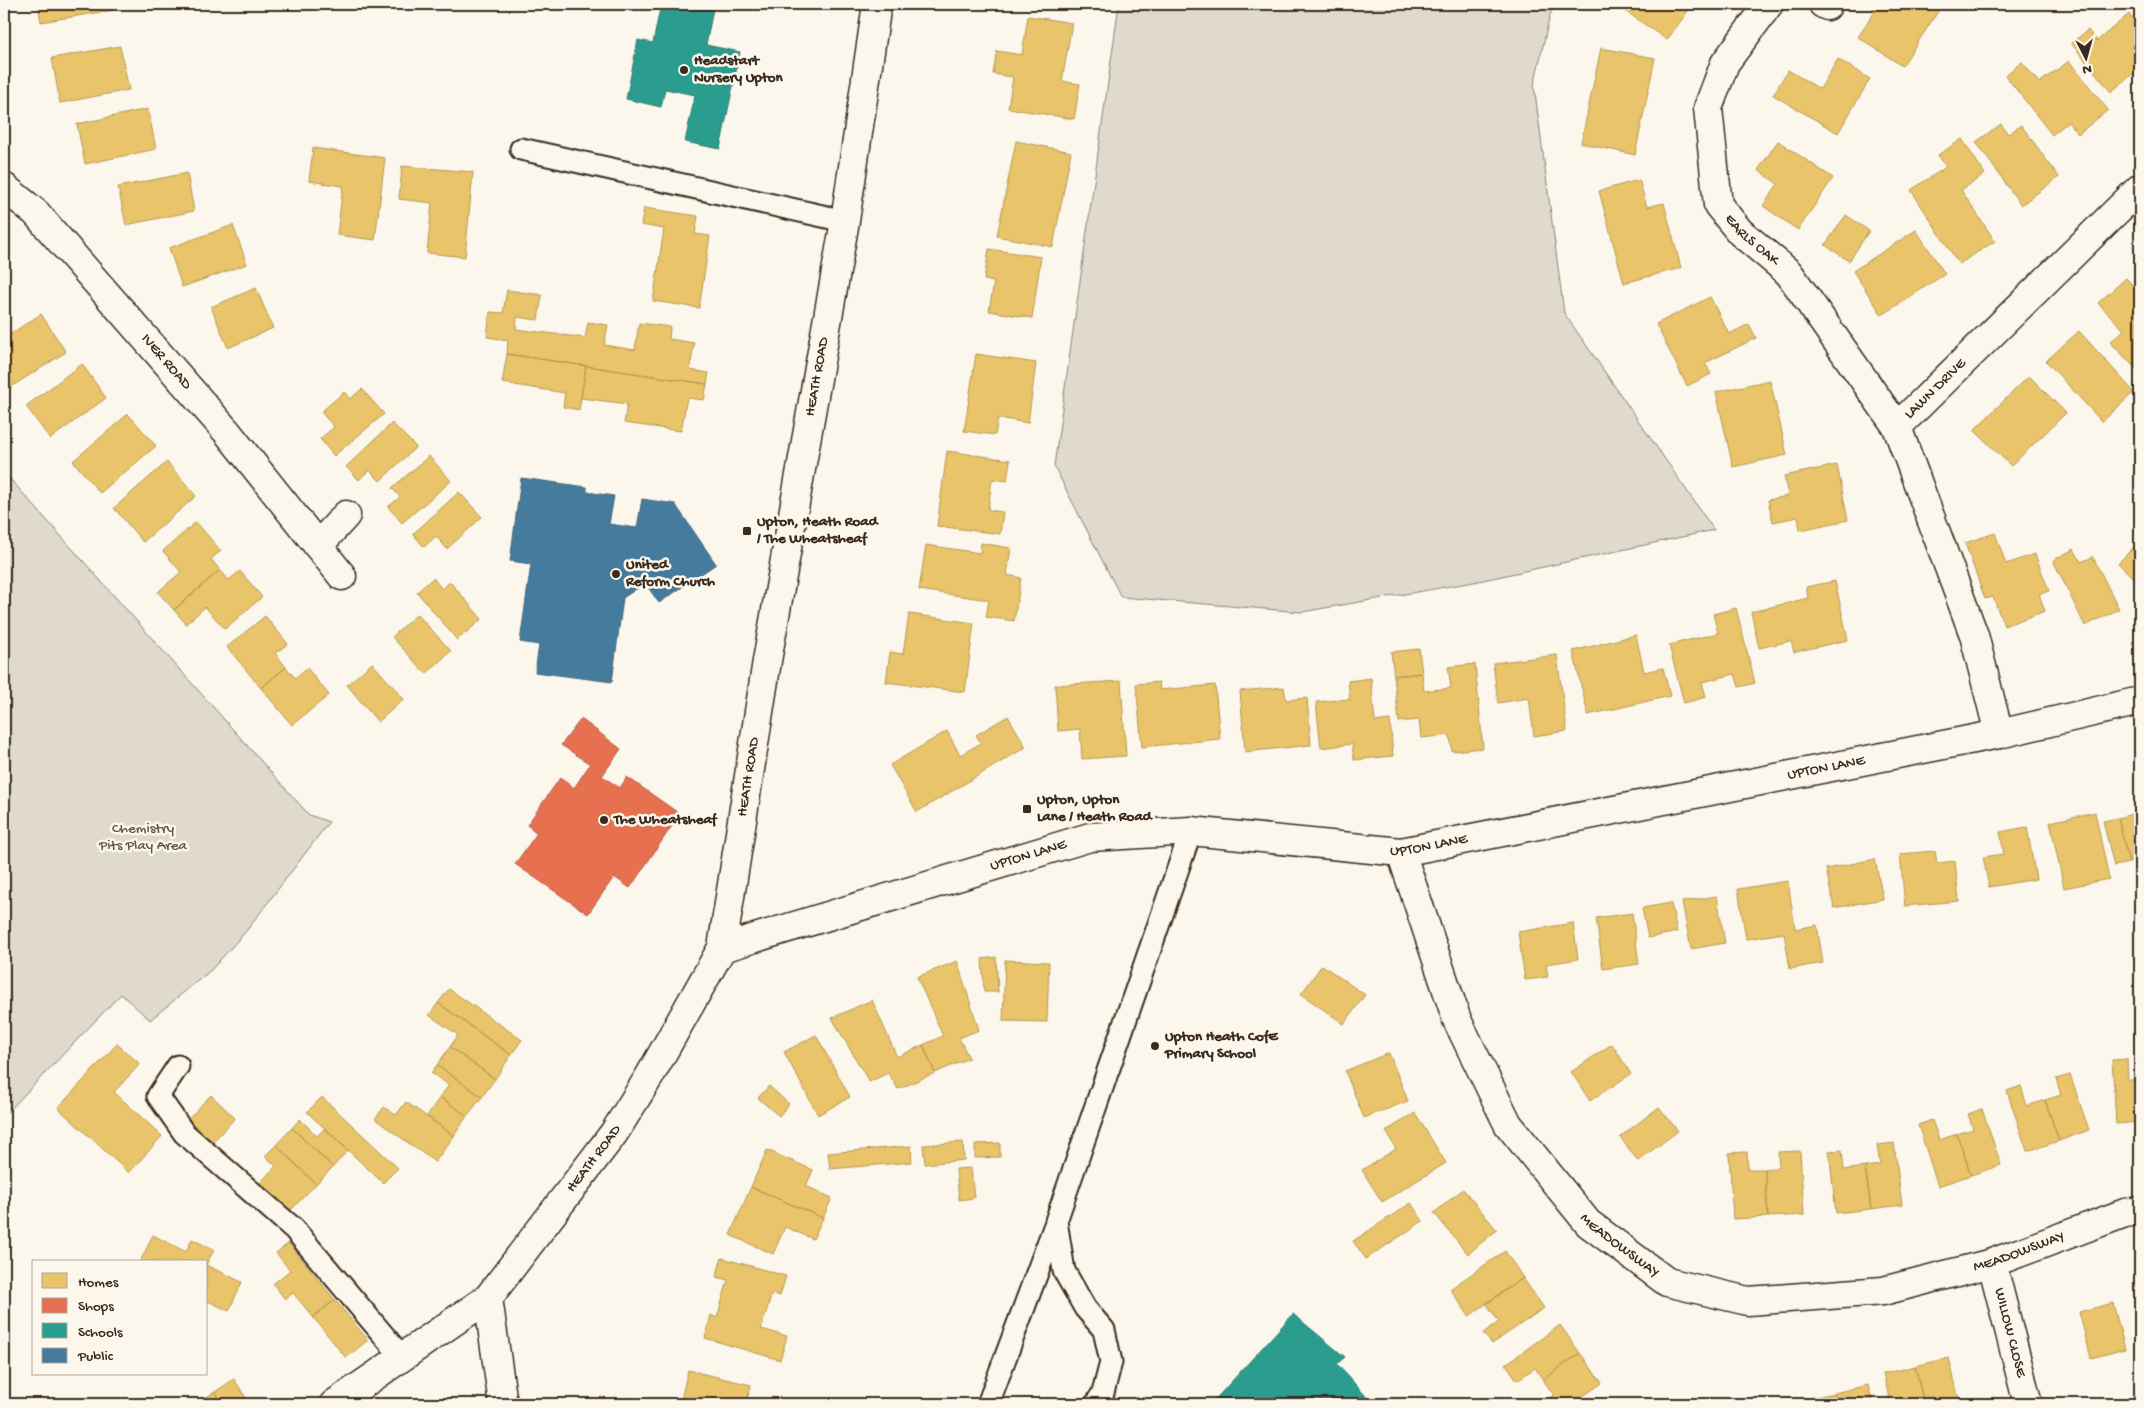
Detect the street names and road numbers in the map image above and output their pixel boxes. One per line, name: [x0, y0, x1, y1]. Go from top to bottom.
street label: EARLS OAK: [1720, 211, 1784, 271]
street label: IVER ROAD: [137, 330, 195, 394]
street label: HEATH ROAD: [802, 335, 833, 418]
street label: LAWN DRIVE: [1901, 354, 1971, 423]
street label: HEATH ROAD: [734, 736, 764, 818]
street label: UPTON LANE: [1786, 752, 1867, 785]
street label: UPTON LANE: [1389, 830, 1470, 861]
street label: UPTON LANE: [988, 835, 1069, 876]
street label: HEATH ROAD: [563, 1122, 626, 1196]
street label: MEADOWSWAY: [1575, 1210, 1663, 1282]
street label: MEADOWSWAY: [1972, 1227, 2067, 1276]
street label: WILLOW CLOSE: [1990, 1286, 2030, 1380]

